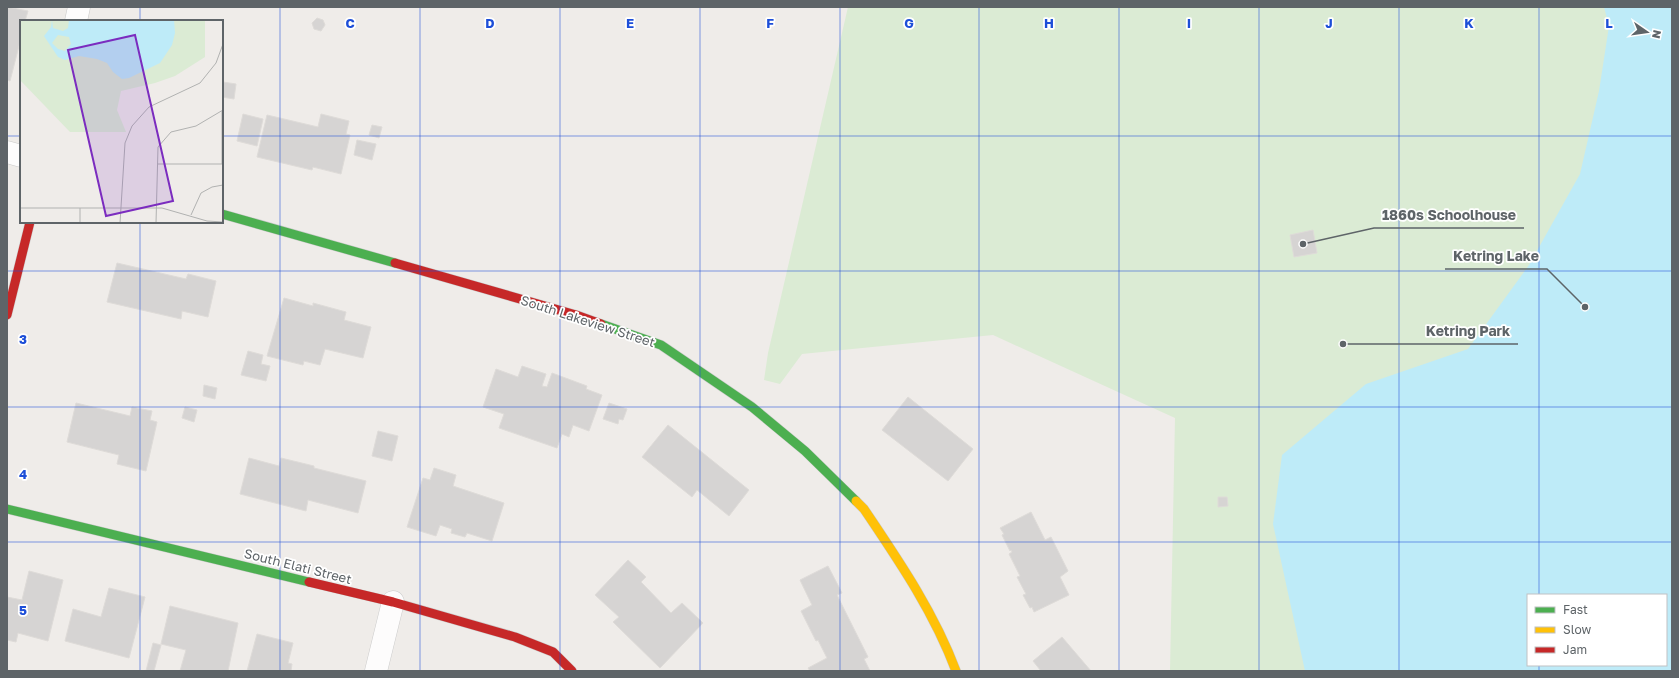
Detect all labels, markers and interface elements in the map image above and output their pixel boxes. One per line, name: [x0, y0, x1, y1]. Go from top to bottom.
north arrow: [1627, 12, 1667, 52]
text: C: [345, 15, 355, 31]
text: D: [485, 15, 495, 31]
text: E: [626, 15, 634, 31]
text: F: [766, 15, 774, 31]
text: G: [904, 15, 914, 31]
text: H: [1044, 15, 1054, 31]
text: I: [1187, 15, 1191, 31]
text: J: [1325, 15, 1333, 31]
text: K: [1464, 15, 1474, 31]
text: L: [1605, 15, 1613, 31]
inset map: [20, 20, 223, 223]
text: N: [1650, 29, 1665, 40]
callout: 1860s Schoolhouse: [1374, 202, 1524, 228]
text: 1860s Schoolhouse: [1382, 206, 1516, 223]
callout: Ketring Lake: [1445, 243, 1547, 269]
text: Ketring Lake: [1453, 247, 1539, 264]
street label: South Lakeview Street: [519, 292, 657, 350]
callout: Ketring Park: [1417, 318, 1518, 344]
text: Ketring Park: [1426, 322, 1510, 339]
text: 3: [19, 331, 27, 347]
text: 4: [19, 466, 27, 482]
street label: South Elati Street: [243, 545, 353, 587]
legend: [1527, 594, 1667, 666]
text: 5: [19, 602, 27, 618]
text: Fast: [1563, 602, 1588, 617]
text: Slow: [1563, 622, 1591, 637]
text: Jam: [1563, 642, 1587, 657]

